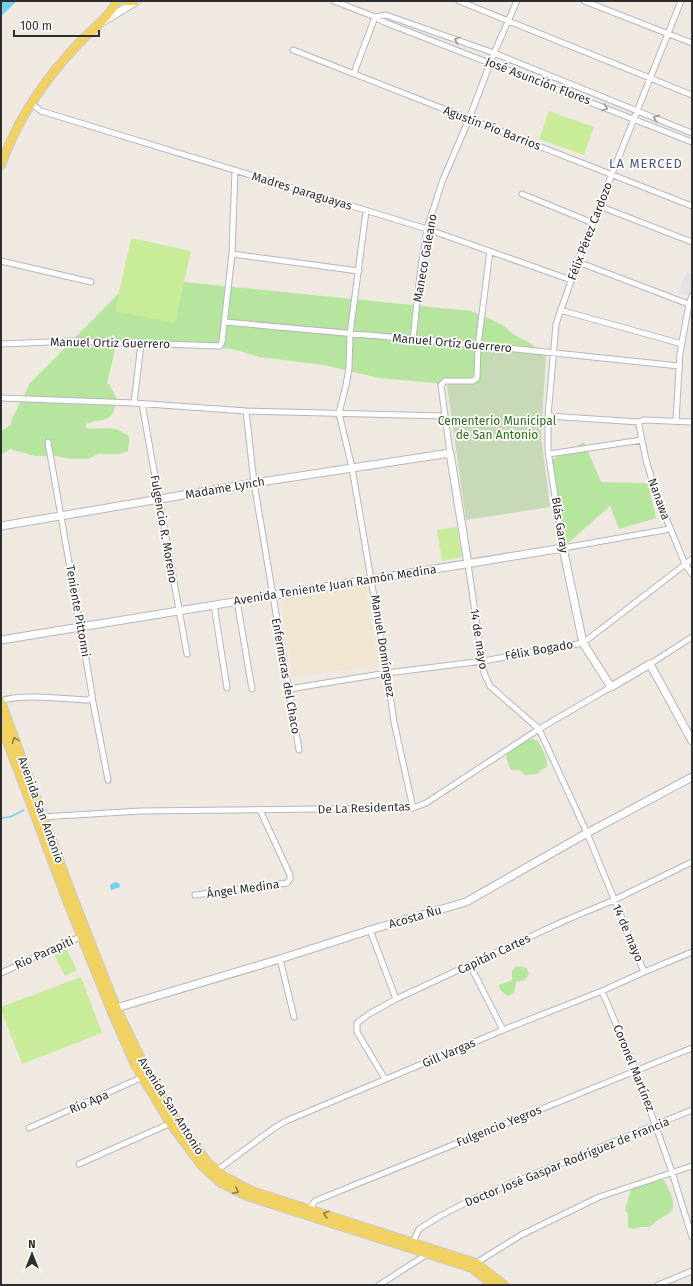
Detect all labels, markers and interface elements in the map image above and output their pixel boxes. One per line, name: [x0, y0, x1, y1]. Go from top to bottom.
scale bar: [14, 12, 99, 38]
text: 100 m: [20, 19, 52, 33]
one-way arrow: [454, 37, 461, 45]
street label: José Asunción Flores: [483, 54, 593, 108]
street label: Agustín Pío Barrios: [441, 103, 543, 153]
one-way arrow: [601, 103, 608, 111]
one-way arrow: [652, 115, 659, 123]
district label: LA MERCED: [609, 156, 683, 171]
street label: Madres paraguayas: [250, 169, 354, 213]
street label: Félix Pérez Cardozo: [565, 180, 615, 282]
street label: Maneco Galeano: [410, 213, 440, 303]
street label: Manuel Ortíz Guerrero: [392, 331, 512, 355]
street label: Manuel Ortíz Guerrero: [50, 335, 170, 351]
park label: Cementerio Municipal de San Antonio: [438, 414, 557, 442]
street label: Fulgencio R. Moreno: [148, 474, 180, 584]
street label: Madame Lynch: [184, 474, 266, 502]
street label: Nanawa: [645, 476, 673, 522]
street label: Blás Garay: [549, 496, 571, 554]
street label: Avenida Teniente Juan Ramón Medina: [233, 562, 437, 608]
street label: Teniente Pittonni: [63, 564, 93, 658]
street label: Manuel Domínguez: [368, 594, 398, 698]
street label: 14 de mayo: [467, 608, 491, 670]
street label: Enfermeras del Chaco: [269, 617, 303, 735]
street label: Félix Bogado: [504, 637, 574, 663]
one-way arrow: [12, 737, 20, 744]
street label: Avenida San Antonio: [15, 755, 67, 865]
street label: De La Residentas: [317, 799, 411, 817]
street label: Ángel Medina: [206, 876, 280, 901]
street label: Acosta Ñu: [387, 902, 443, 931]
street label: 14 de mayo: [610, 902, 646, 964]
street label: Capitán Cartes: [455, 931, 533, 977]
street label: Río Parapiti: [13, 934, 75, 972]
street label: Coronel Martínez: [610, 1023, 658, 1113]
street label: Gill Vargas: [420, 1035, 478, 1070]
street label: Avenida San Antonio: [135, 1055, 207, 1157]
street label: Río Apa: [67, 1087, 111, 1117]
street label: Fulgencio Yegros: [454, 1102, 544, 1149]
street label: Doctor José Gaspar Rodríguez de Francia: [463, 1114, 671, 1210]
one-way arrow: [232, 1186, 239, 1194]
one-way arrow: [323, 1210, 330, 1219]
north arrow: [12, 1234, 52, 1274]
text: N: [28, 1238, 36, 1251]

